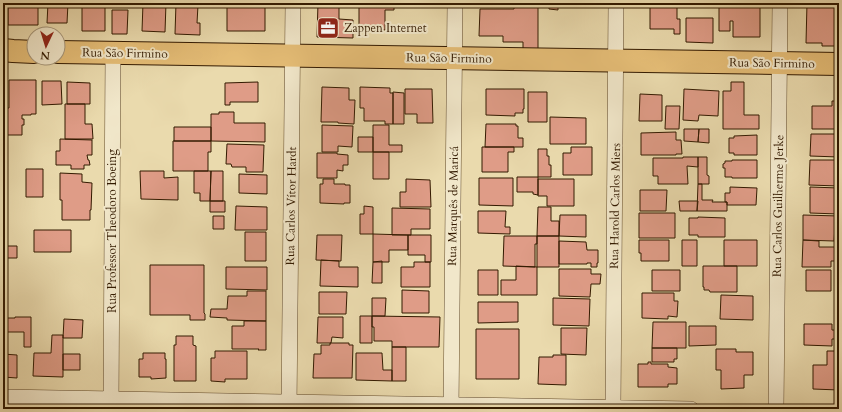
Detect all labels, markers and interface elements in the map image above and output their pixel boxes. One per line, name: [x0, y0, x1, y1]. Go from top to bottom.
office icon: Zappen Internet: [315, 15, 341, 41]
place label: Zappen Internet: [344, 20, 427, 36]
north arrow: [26, 26, 66, 66]
street label: Rua São Firmino: [82, 44, 168, 62]
text: N: [40, 48, 51, 63]
street label: Rua São Firmino: [406, 49, 492, 67]
street label: Rua São Firmino: [729, 54, 815, 72]
street label: Rua Carlos Guilherme Jerke: [769, 135, 787, 277]
street label: Rua Harold Carlos Miers: [606, 143, 624, 269]
street label: Rua Marquês de Maricá: [444, 145, 462, 266]
street label: Rua Carlos Vítor Hardt: [282, 146, 300, 265]
street label: Rua Professor Theodoro Boeing: [104, 149, 120, 313]

